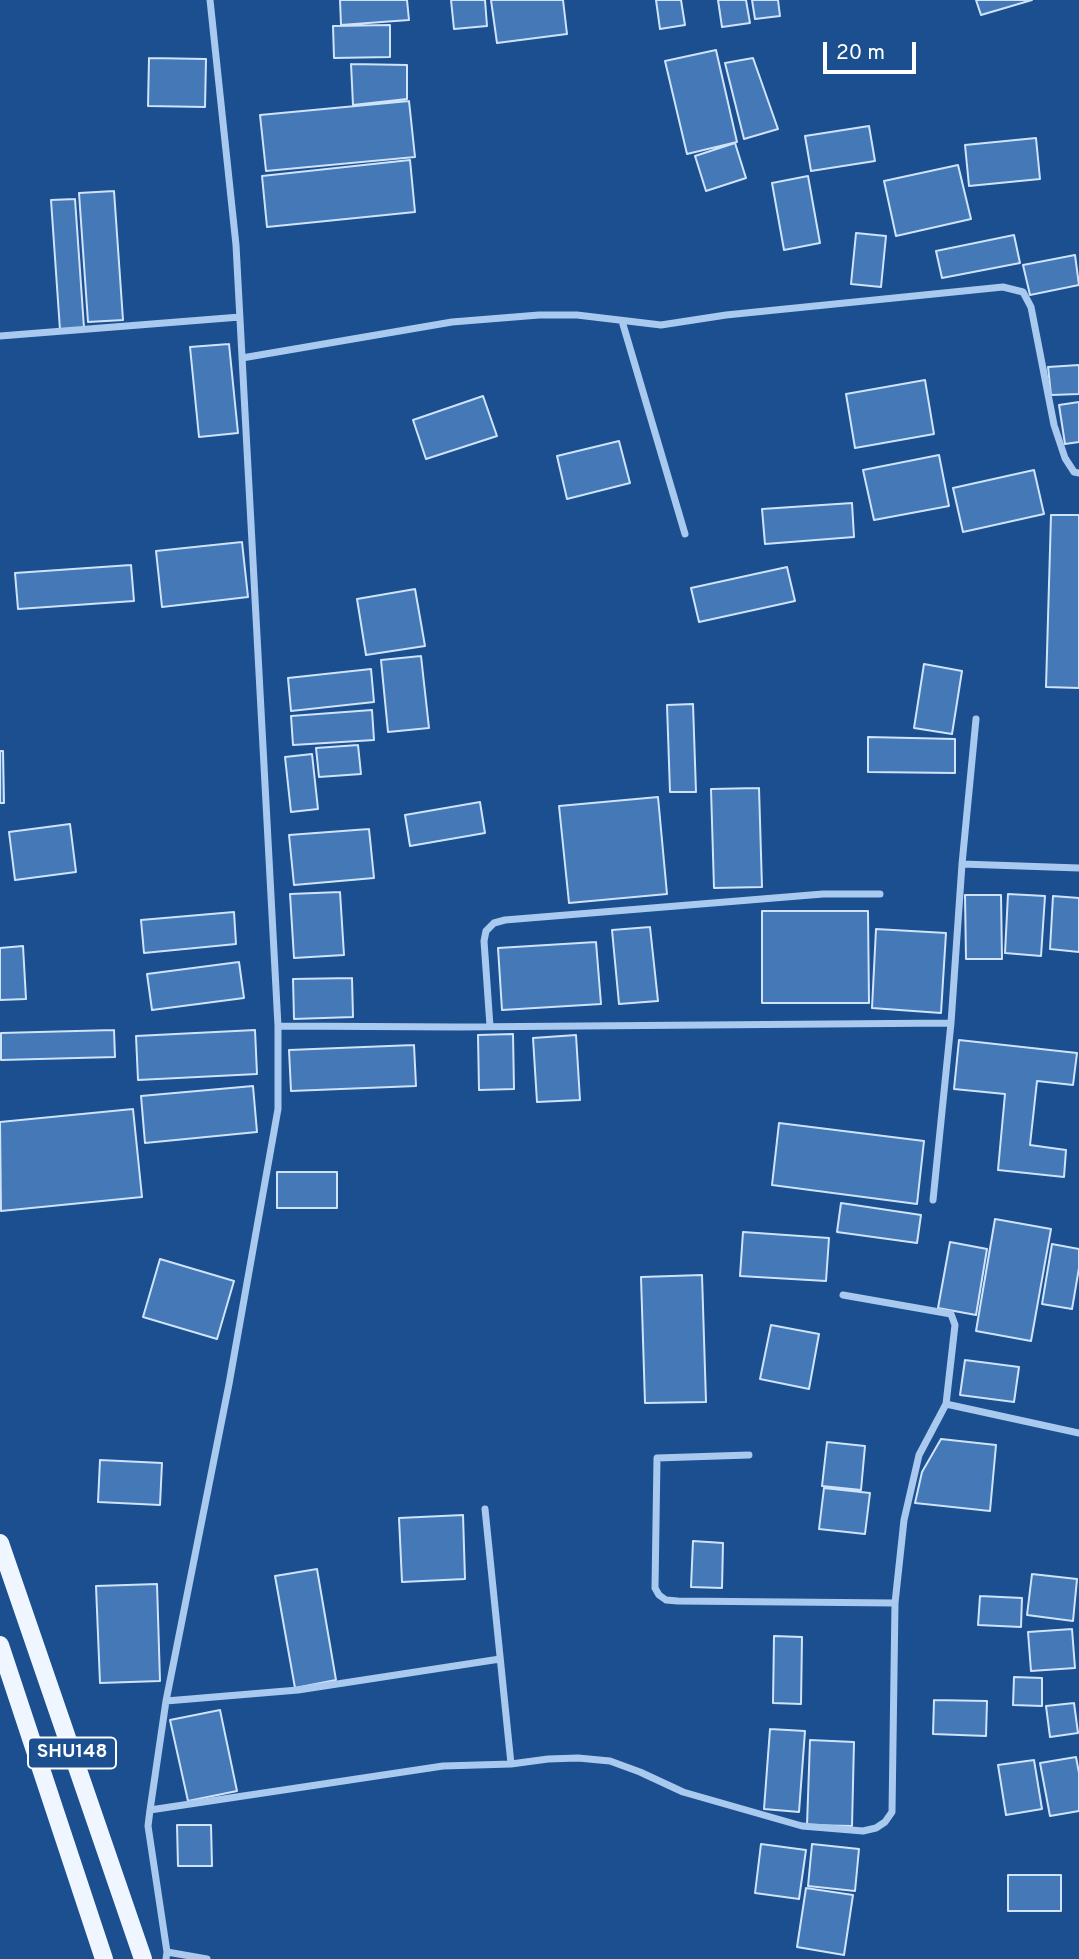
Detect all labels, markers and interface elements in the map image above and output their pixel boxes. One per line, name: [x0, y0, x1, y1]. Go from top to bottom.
scale bar: [827, 28, 920, 72]
text: 20 m: [836, 40, 885, 67]
road number: SHU148: [28, 1737, 116, 1768]

